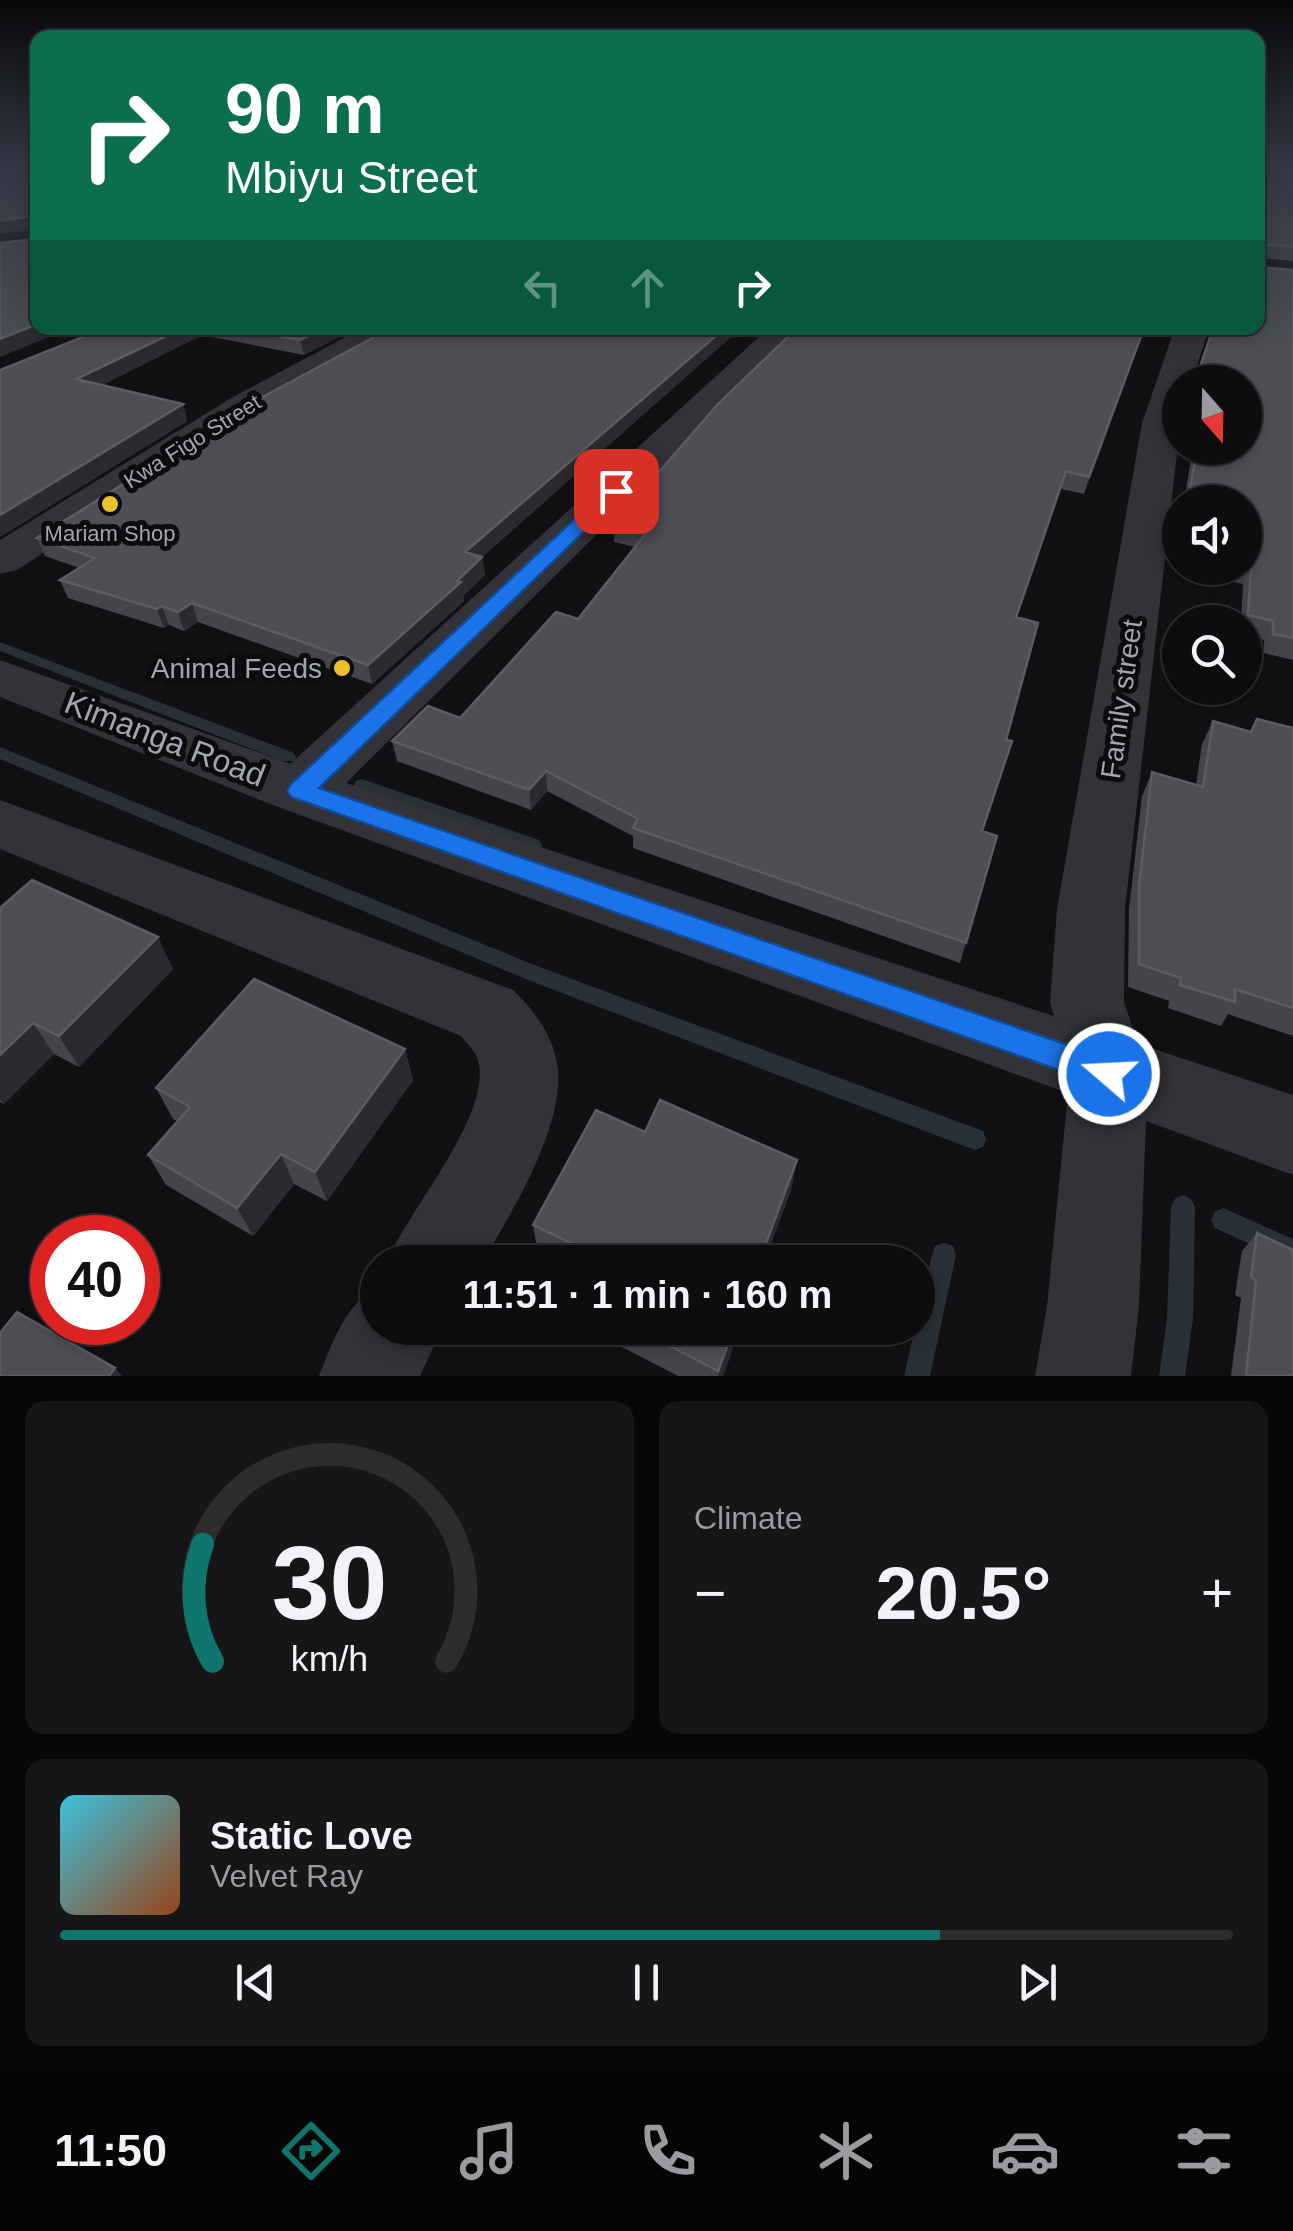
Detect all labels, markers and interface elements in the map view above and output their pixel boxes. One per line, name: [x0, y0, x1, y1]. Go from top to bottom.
icon: right: [60, 70, 190, 200]
text: 90 m: [225, 70, 385, 148]
text: Mbiyu Street: [225, 152, 478, 203]
icon: left: [515, 260, 570, 315]
icon: ahead: [620, 260, 675, 315]
icon: right: [725, 260, 780, 315]
north arrow: [1162, 365, 1262, 465]
map controls: [1162, 365, 1262, 705]
street label: Kwa Figo Street: [119, 389, 265, 493]
pin: [574, 449, 659, 534]
icon: arrive: [589, 464, 644, 519]
button: sound: [1162, 485, 1262, 585]
marker: Mariam Shop: [99, 493, 121, 515]
place label: Mariam Shop: [45, 521, 175, 546]
button: search: [1162, 605, 1262, 705]
street label: Family street: [1095, 617, 1148, 781]
place label: Animal Feeds: [151, 653, 322, 684]
marker: Animal Feeds: [331, 657, 353, 679]
street label: Kimanga Road: [60, 684, 270, 794]
position arrow: [1057, 1022, 1161, 1126]
speed limit sign: 40: [30, 1215, 160, 1345]
text: 11:51 · 1 min · 160 m: [463, 1274, 832, 1316]
text: Climate: [694, 1500, 802, 1536]
text: 30: [272, 1525, 387, 1641]
text: 20.5°: [876, 1551, 1051, 1635]
text: −: [694, 1562, 726, 1624]
text: +: [1201, 1562, 1233, 1624]
text: km/h: [291, 1639, 368, 1679]
text: Static Love: [210, 1815, 413, 1857]
text: Velvet Ray: [210, 1858, 363, 1894]
icon: previous: [228, 1955, 283, 2010]
icon: pause: [619, 1955, 674, 2010]
icon: next: [1010, 1955, 1065, 2010]
icon: directions: [276, 2116, 346, 2186]
icon: music: [454, 2116, 524, 2186]
icon: phone: [633, 2116, 703, 2186]
icon: climate: [811, 2116, 881, 2186]
icon: car: [990, 2116, 1060, 2186]
icon: filters: [1169, 2116, 1239, 2186]
text: 11:50: [54, 2125, 167, 2176]

